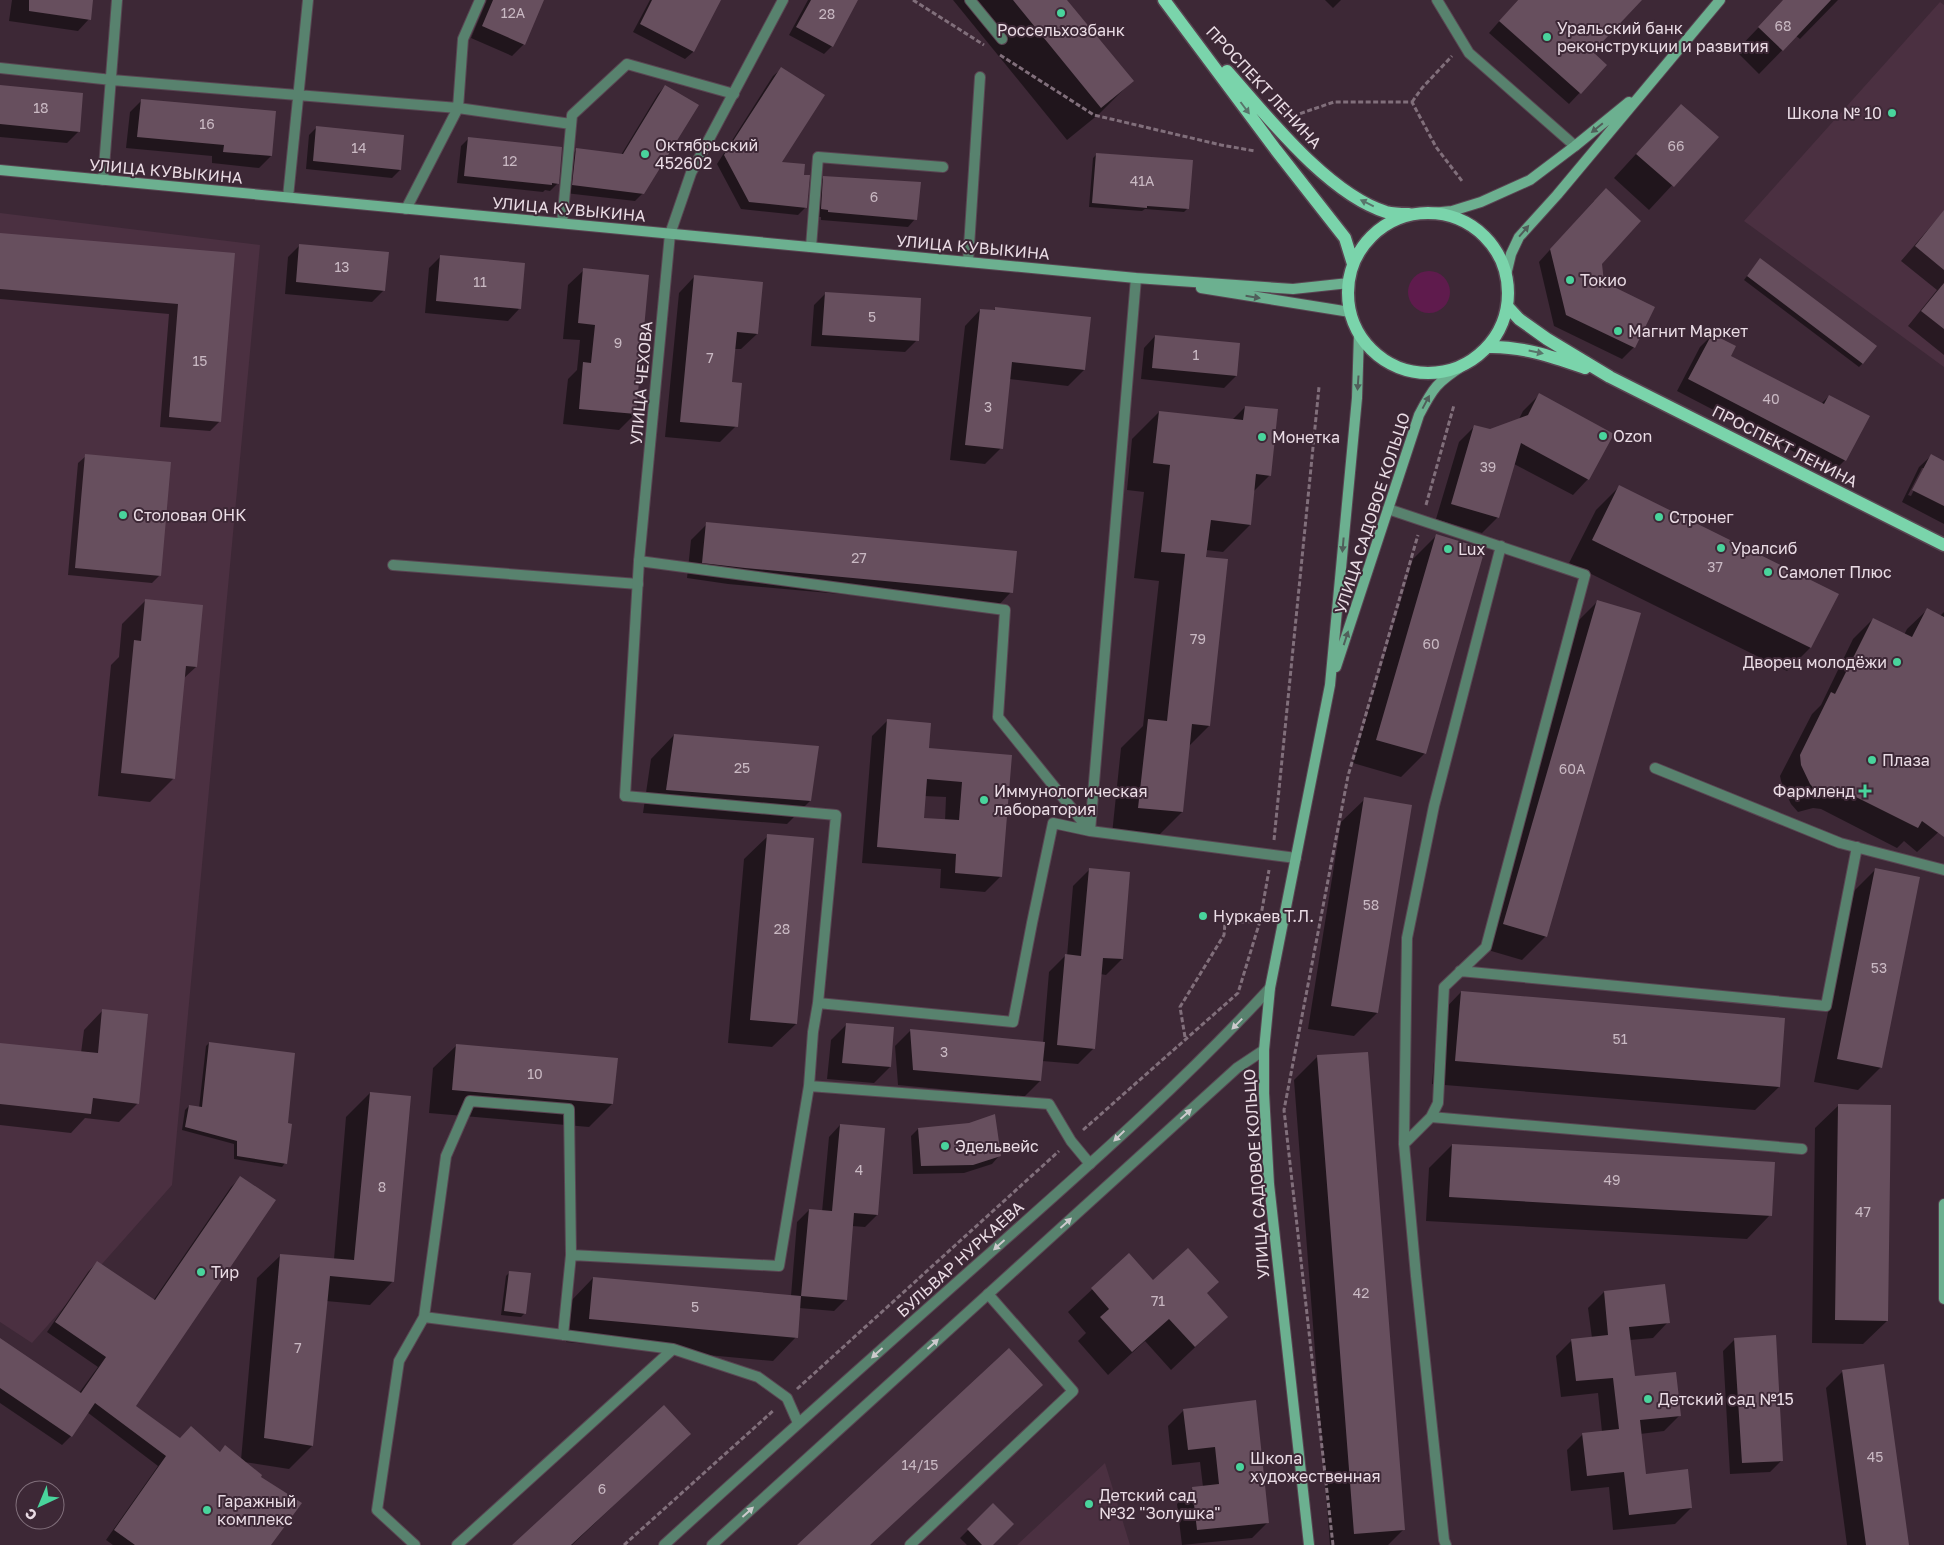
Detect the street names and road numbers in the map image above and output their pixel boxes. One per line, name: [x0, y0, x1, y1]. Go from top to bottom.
street label: ПРОСПЕКТ ЛЕНИНА: [1202, 21, 1326, 153]
street label: УЛИЦА КУВЫКИНА: [88, 154, 244, 188]
street label: УЛИЦА КУВЫКИНА: [491, 192, 647, 226]
street label: УЛИЦА КУВЫКИНА: [895, 230, 1051, 264]
street label: УЛИЦА ЧЕХОВА: [626, 320, 656, 446]
street label: ПРОСПЕКТ ЛЕНИНА: [1709, 401, 1861, 491]
street label: УЛИЦА САДОВОЕ КОЛЬЦО: [1330, 410, 1414, 616]
street label: УЛИЦА САДОВОЕ КОЛЬЦО: [1239, 1068, 1273, 1280]
street label: БУЛЬВАР НУРКАЕВА: [892, 1196, 1028, 1321]

